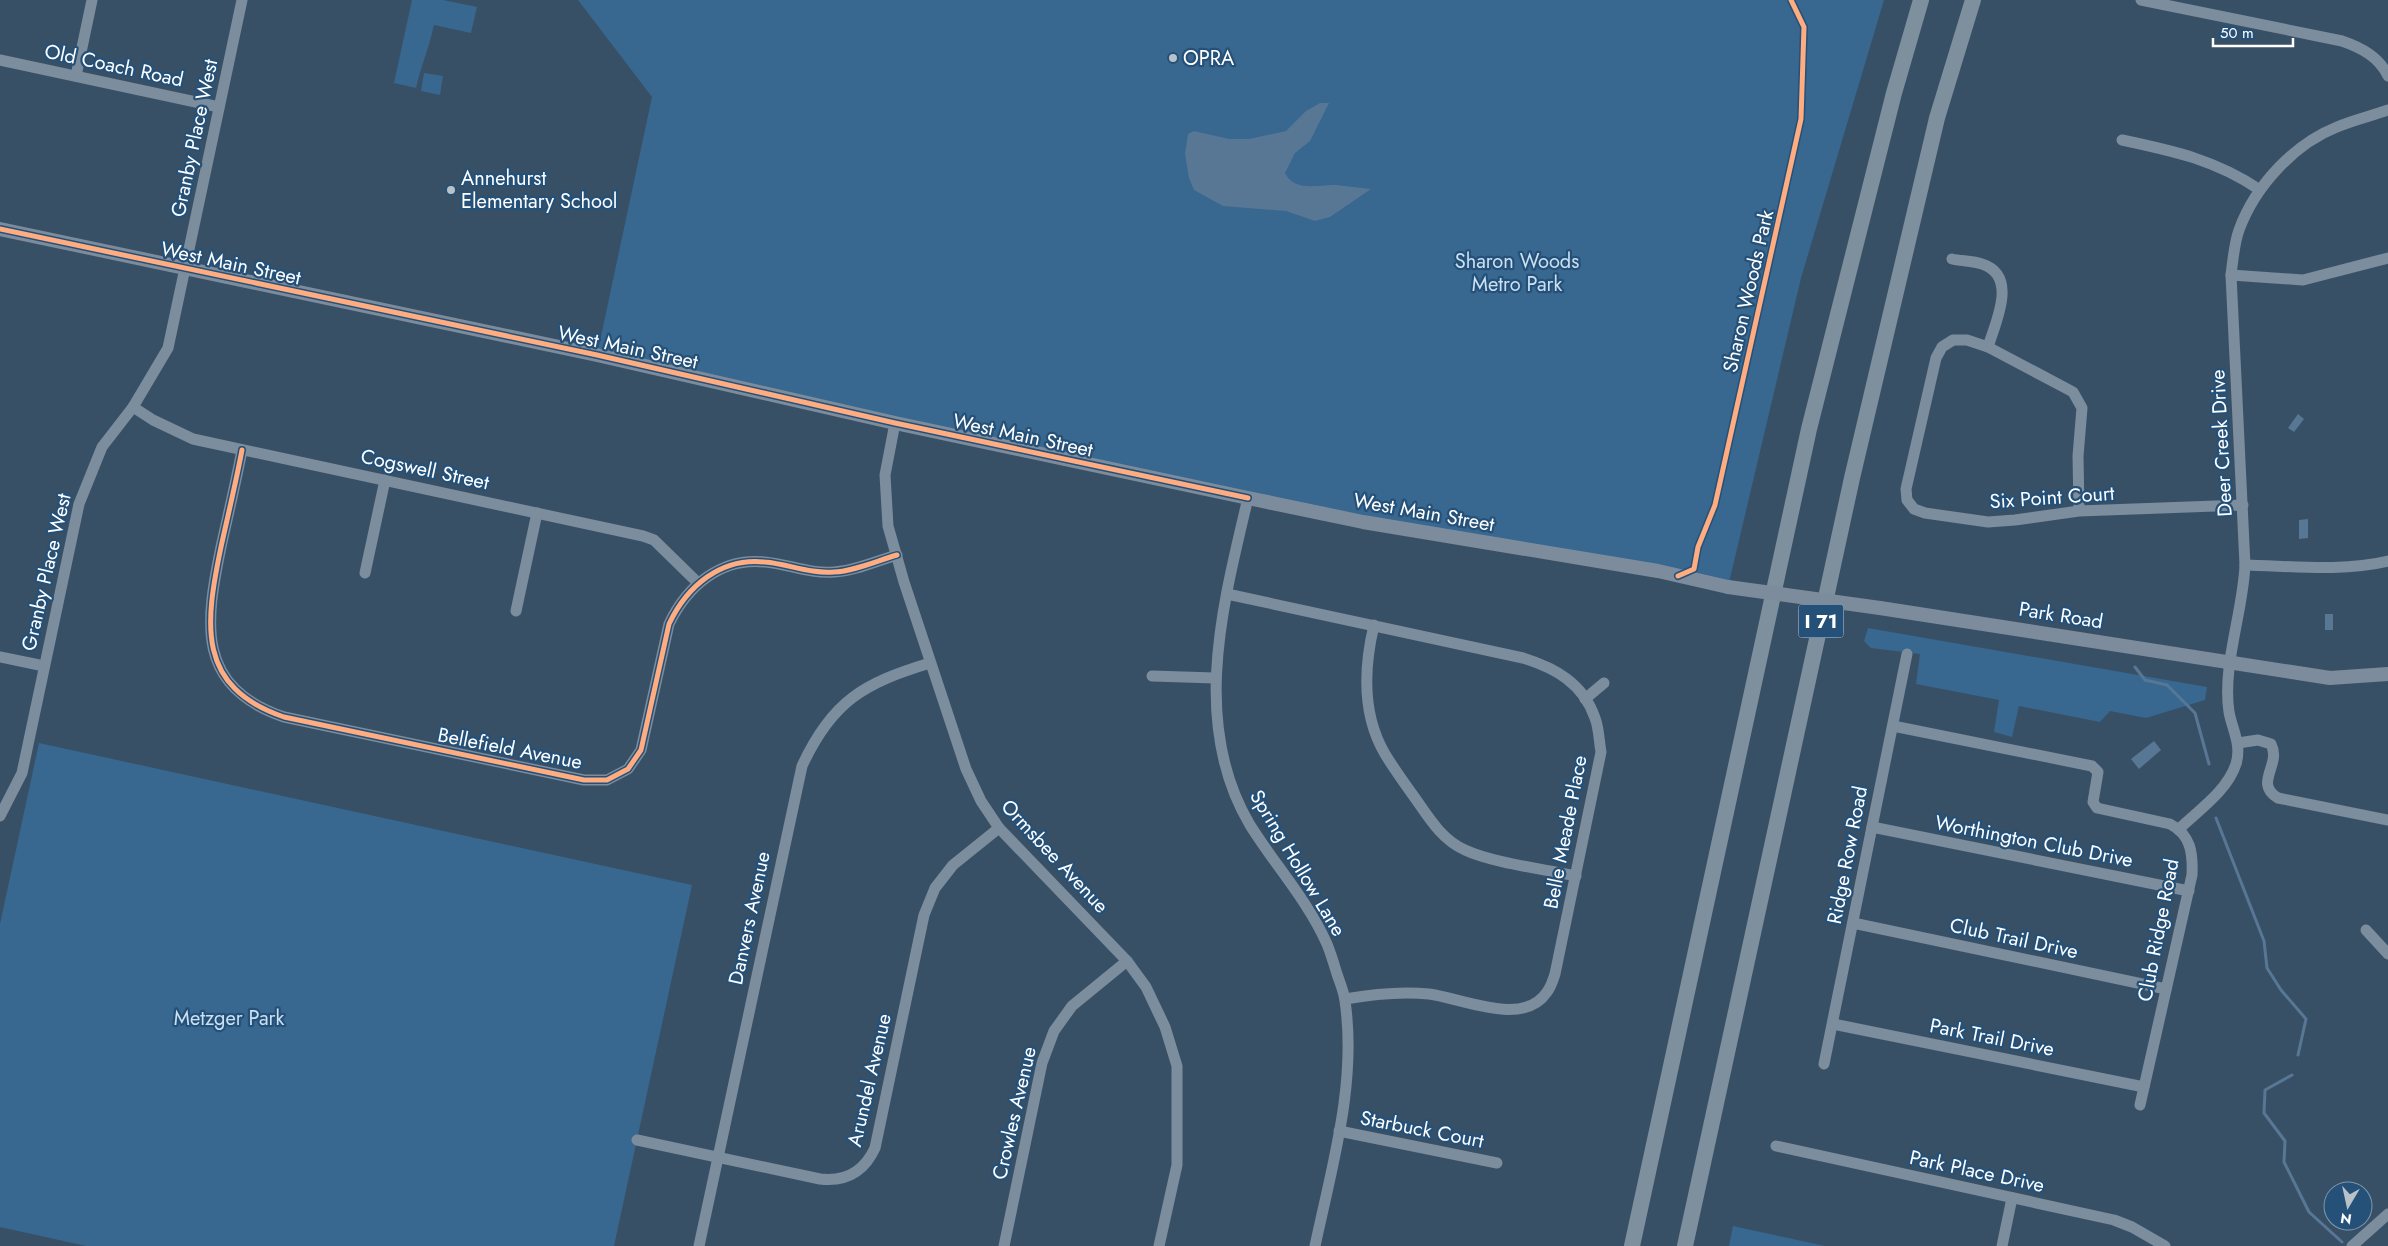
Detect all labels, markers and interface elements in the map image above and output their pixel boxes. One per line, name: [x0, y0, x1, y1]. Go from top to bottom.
scale bar: [2213, 15, 2293, 47]
text: 50 m: [2220, 22, 2254, 44]
street label: Old Coach Road: [42, 37, 186, 94]
place label: OPRA: [1183, 44, 1235, 73]
marker: OPRA: [1167, 52, 1179, 64]
street label: Granby Place West: [164, 56, 225, 220]
place label: Annehurst Elementary School: [461, 164, 617, 216]
marker: Annehurst Elementary School: [445, 184, 457, 196]
street label: Sharon Woods Park: [1716, 207, 1781, 375]
street label: West Main Street: [158, 234, 304, 293]
park label: Sharon Woods Metro Park: [1455, 247, 1579, 299]
street label: West Main Street: [555, 318, 701, 377]
street label: Deer Creek Drive: [2203, 369, 2240, 517]
street label: West Main Street: [950, 406, 1096, 465]
street label: Cogswell Street: [358, 442, 492, 497]
street label: Six Point Court: [1989, 479, 2116, 516]
street label: West Main Street: [1351, 486, 1497, 539]
street label: Granby Place West: [14, 490, 79, 654]
street label: Park Road: [2017, 595, 2105, 636]
road number: I 71: [1798, 604, 1844, 638]
street label: Bellefield Avenue: [435, 720, 585, 777]
street label: Belle Meade Place: [1536, 753, 1595, 911]
street label: Spring Hollow Lane: [1242, 784, 1353, 942]
street label: Ridge Row Road: [1820, 784, 1875, 927]
street label: Ormsbee Avenue: [994, 793, 1115, 920]
street label: Worthington Club Drive: [1932, 808, 2135, 875]
street label: Danvers Avenue: [721, 849, 778, 987]
street label: Club Ridge Road: [2130, 856, 2187, 1004]
street label: Club Trail Drive: [1947, 911, 2081, 966]
park label: Metzger Park: [174, 1004, 284, 1033]
street label: Arundel Avenue: [840, 1011, 899, 1149]
street label: Park Trail Drive: [1927, 1011, 2057, 1064]
street label: Crowles Avenue: [985, 1044, 1044, 1183]
street label: Starbuck Court: [1358, 1103, 1486, 1156]
street label: Park Place Drive: [1907, 1143, 2047, 1200]
north arrow: [2323, 1181, 2373, 1231]
text: N: [2339, 1208, 2353, 1230]

